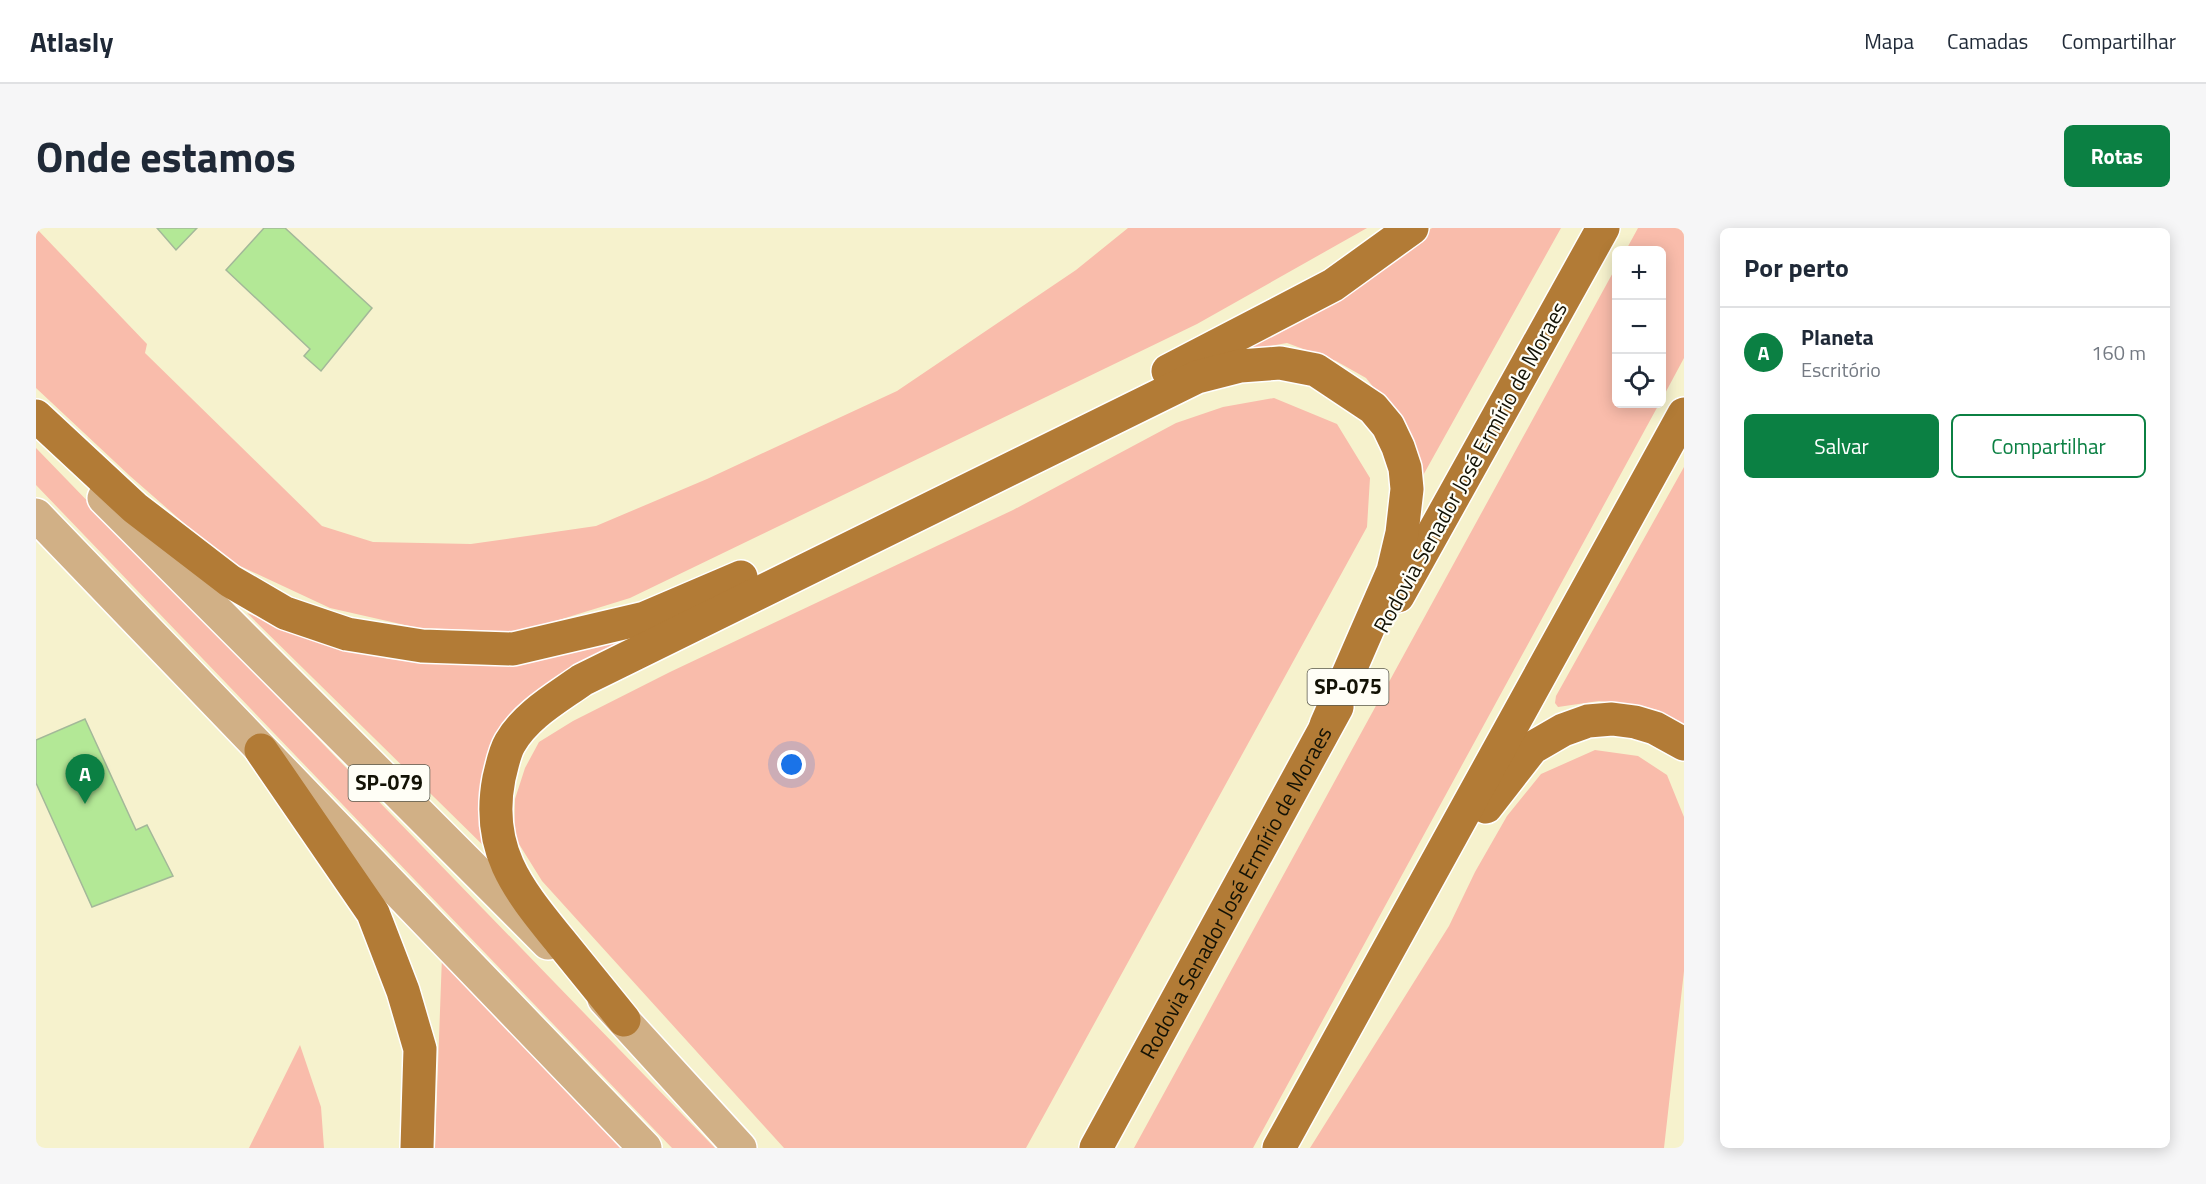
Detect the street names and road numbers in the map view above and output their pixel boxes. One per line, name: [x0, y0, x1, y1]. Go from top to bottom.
street label: Rodovia Senador José Ermírio de Moraes: [1364, 295, 1576, 639]
road number: SP-075: [1308, 669, 1388, 705]
street label: Rodovia Senador José Ermírio de Moraes: [1131, 720, 1340, 1065]
road number: SP-079: [348, 765, 430, 801]

